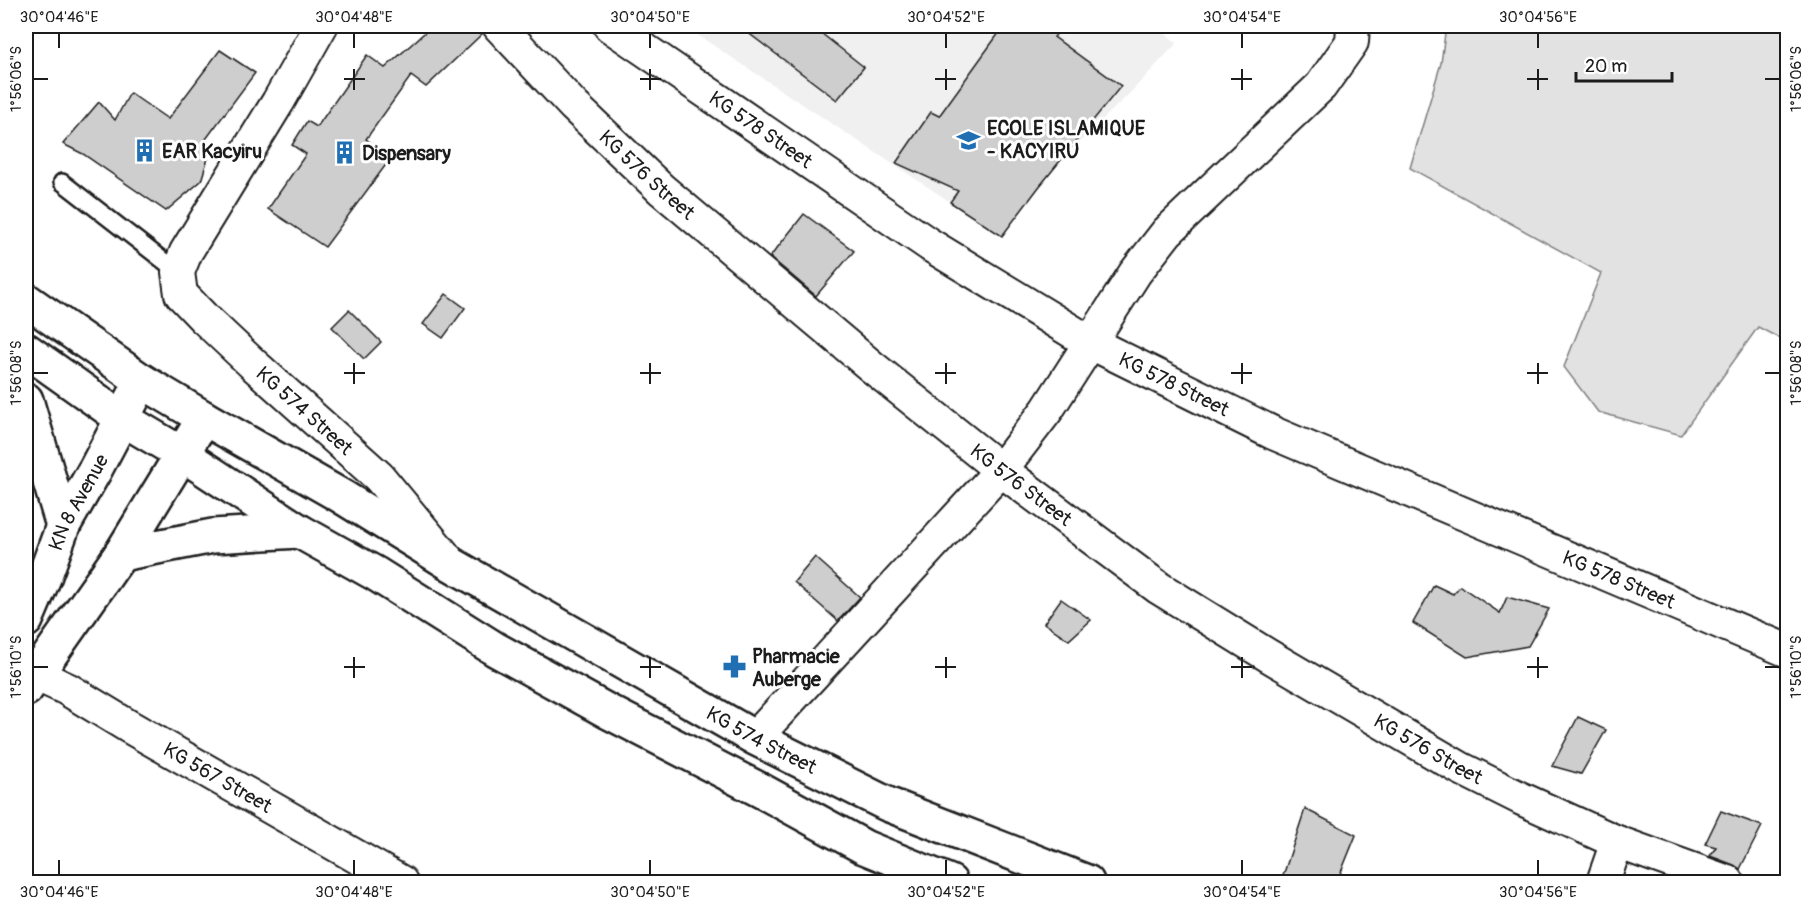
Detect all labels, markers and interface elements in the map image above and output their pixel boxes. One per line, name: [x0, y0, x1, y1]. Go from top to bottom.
text: 30°04'46"E: [20, 8, 98, 27]
text: 30°04'48"E: [315, 8, 393, 27]
text: 30°04'50"E: [610, 8, 690, 27]
text: 30°04'52"E: [907, 8, 985, 27]
text: 30°04'54"E: [1203, 8, 1281, 27]
text: 30°04'56"E: [1499, 8, 1577, 27]
scale bar: [1576, 45, 1672, 83]
text: 1°56'06"S: [7, 46, 26, 112]
text: 1°56'06"S: [1787, 46, 1806, 112]
text: 20 m: [1585, 55, 1627, 78]
street label: KG 578 Street: [704, 86, 818, 174]
place label: ECOLE ISLAMIQUE - KACYIRU: [987, 116, 1146, 164]
street label: KG 576 Street: [594, 125, 701, 226]
school or university icon: ECOLE ISLAMIQUE - KACYIRU: [956, 127, 982, 153]
building icon: EAR Kacyiru: [131, 138, 157, 164]
place label: EAR Kacyiru: [162, 139, 262, 164]
building icon: Dispensary: [331, 140, 357, 166]
place label: Dispensary: [362, 141, 451, 166]
text: 1°56'08"S: [7, 341, 26, 405]
text: 1°56'08"S: [1787, 341, 1806, 405]
street label: KG 578 Street: [1115, 347, 1234, 423]
street label: KG 574 Street: [251, 361, 359, 461]
street label: KG 576 Street: [965, 438, 1078, 532]
street label: KN 8 Avenue: [43, 450, 114, 554]
street label: KG 578 Street: [1559, 545, 1680, 615]
text: 1°56'10"S: [7, 635, 26, 699]
text: 1°56'10"S: [1787, 635, 1806, 699]
place label: Pharmacie Auberge: [752, 644, 841, 692]
pharmacy icon: Pharmacie Auberge: [721, 654, 747, 680]
street label: KG 574 Street: [702, 701, 822, 780]
street label: KG 576 Street: [1369, 708, 1487, 791]
street label: KG 567 Street: [159, 737, 277, 819]
text: 30°04'46"E: [20, 883, 98, 902]
text: 30°04'48"E: [315, 883, 393, 902]
text: 30°04'50"E: [610, 883, 690, 902]
text: 30°04'52"E: [907, 883, 985, 902]
text: 30°04'54"E: [1203, 883, 1281, 902]
text: 30°04'56"E: [1499, 883, 1577, 902]

